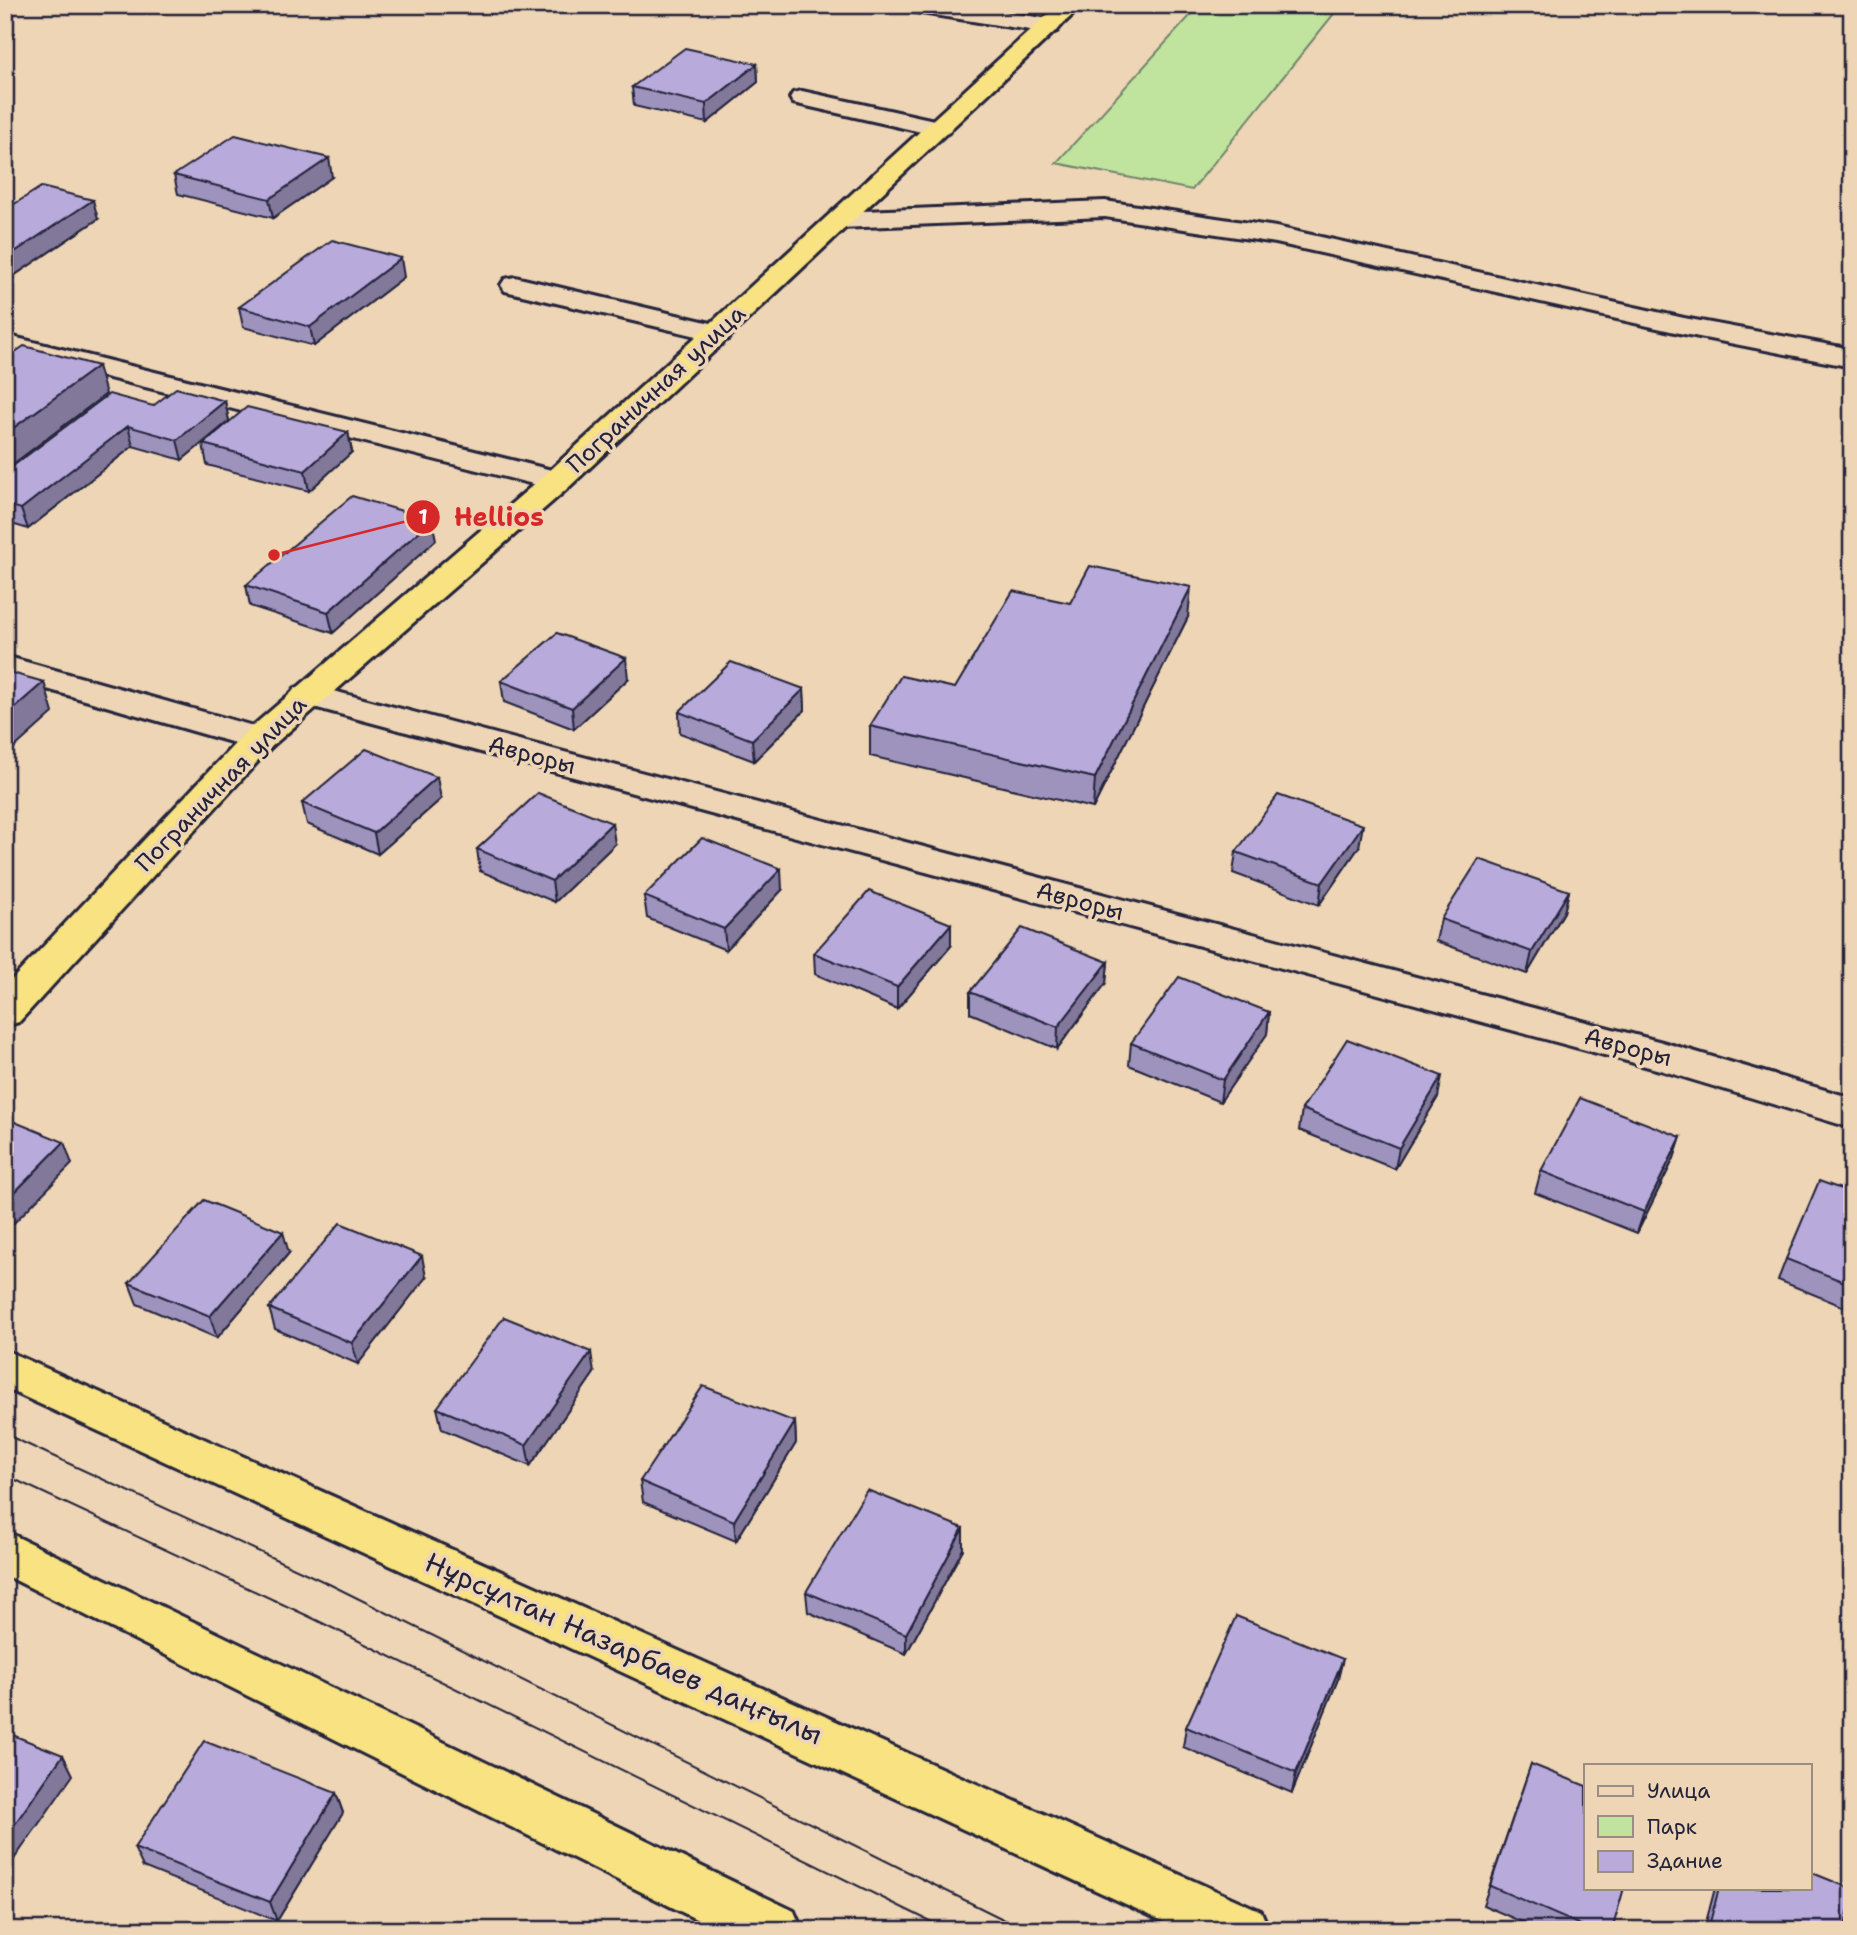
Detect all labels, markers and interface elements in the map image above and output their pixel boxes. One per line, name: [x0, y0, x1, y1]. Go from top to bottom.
street label: Пограничная улица: [560, 298, 752, 480]
callout: Hellios: [405, 493, 558, 540]
text: Hellios: [454, 499, 544, 534]
text: 1: [418, 503, 428, 531]
street label: Пограничная улица: [128, 689, 314, 879]
street label: Авроры: [485, 728, 579, 782]
street label: Авроры: [1033, 874, 1127, 928]
street label: Авроры: [1581, 1020, 1675, 1074]
street label: Нұрсұлтан Назарбаев даңғылы: [419, 1543, 829, 1753]
legend: [1584, 1764, 1812, 1890]
text: Улица: [1647, 1777, 1710, 1805]
text: Парк: [1647, 1813, 1697, 1841]
text: Здание: [1647, 1847, 1723, 1875]

